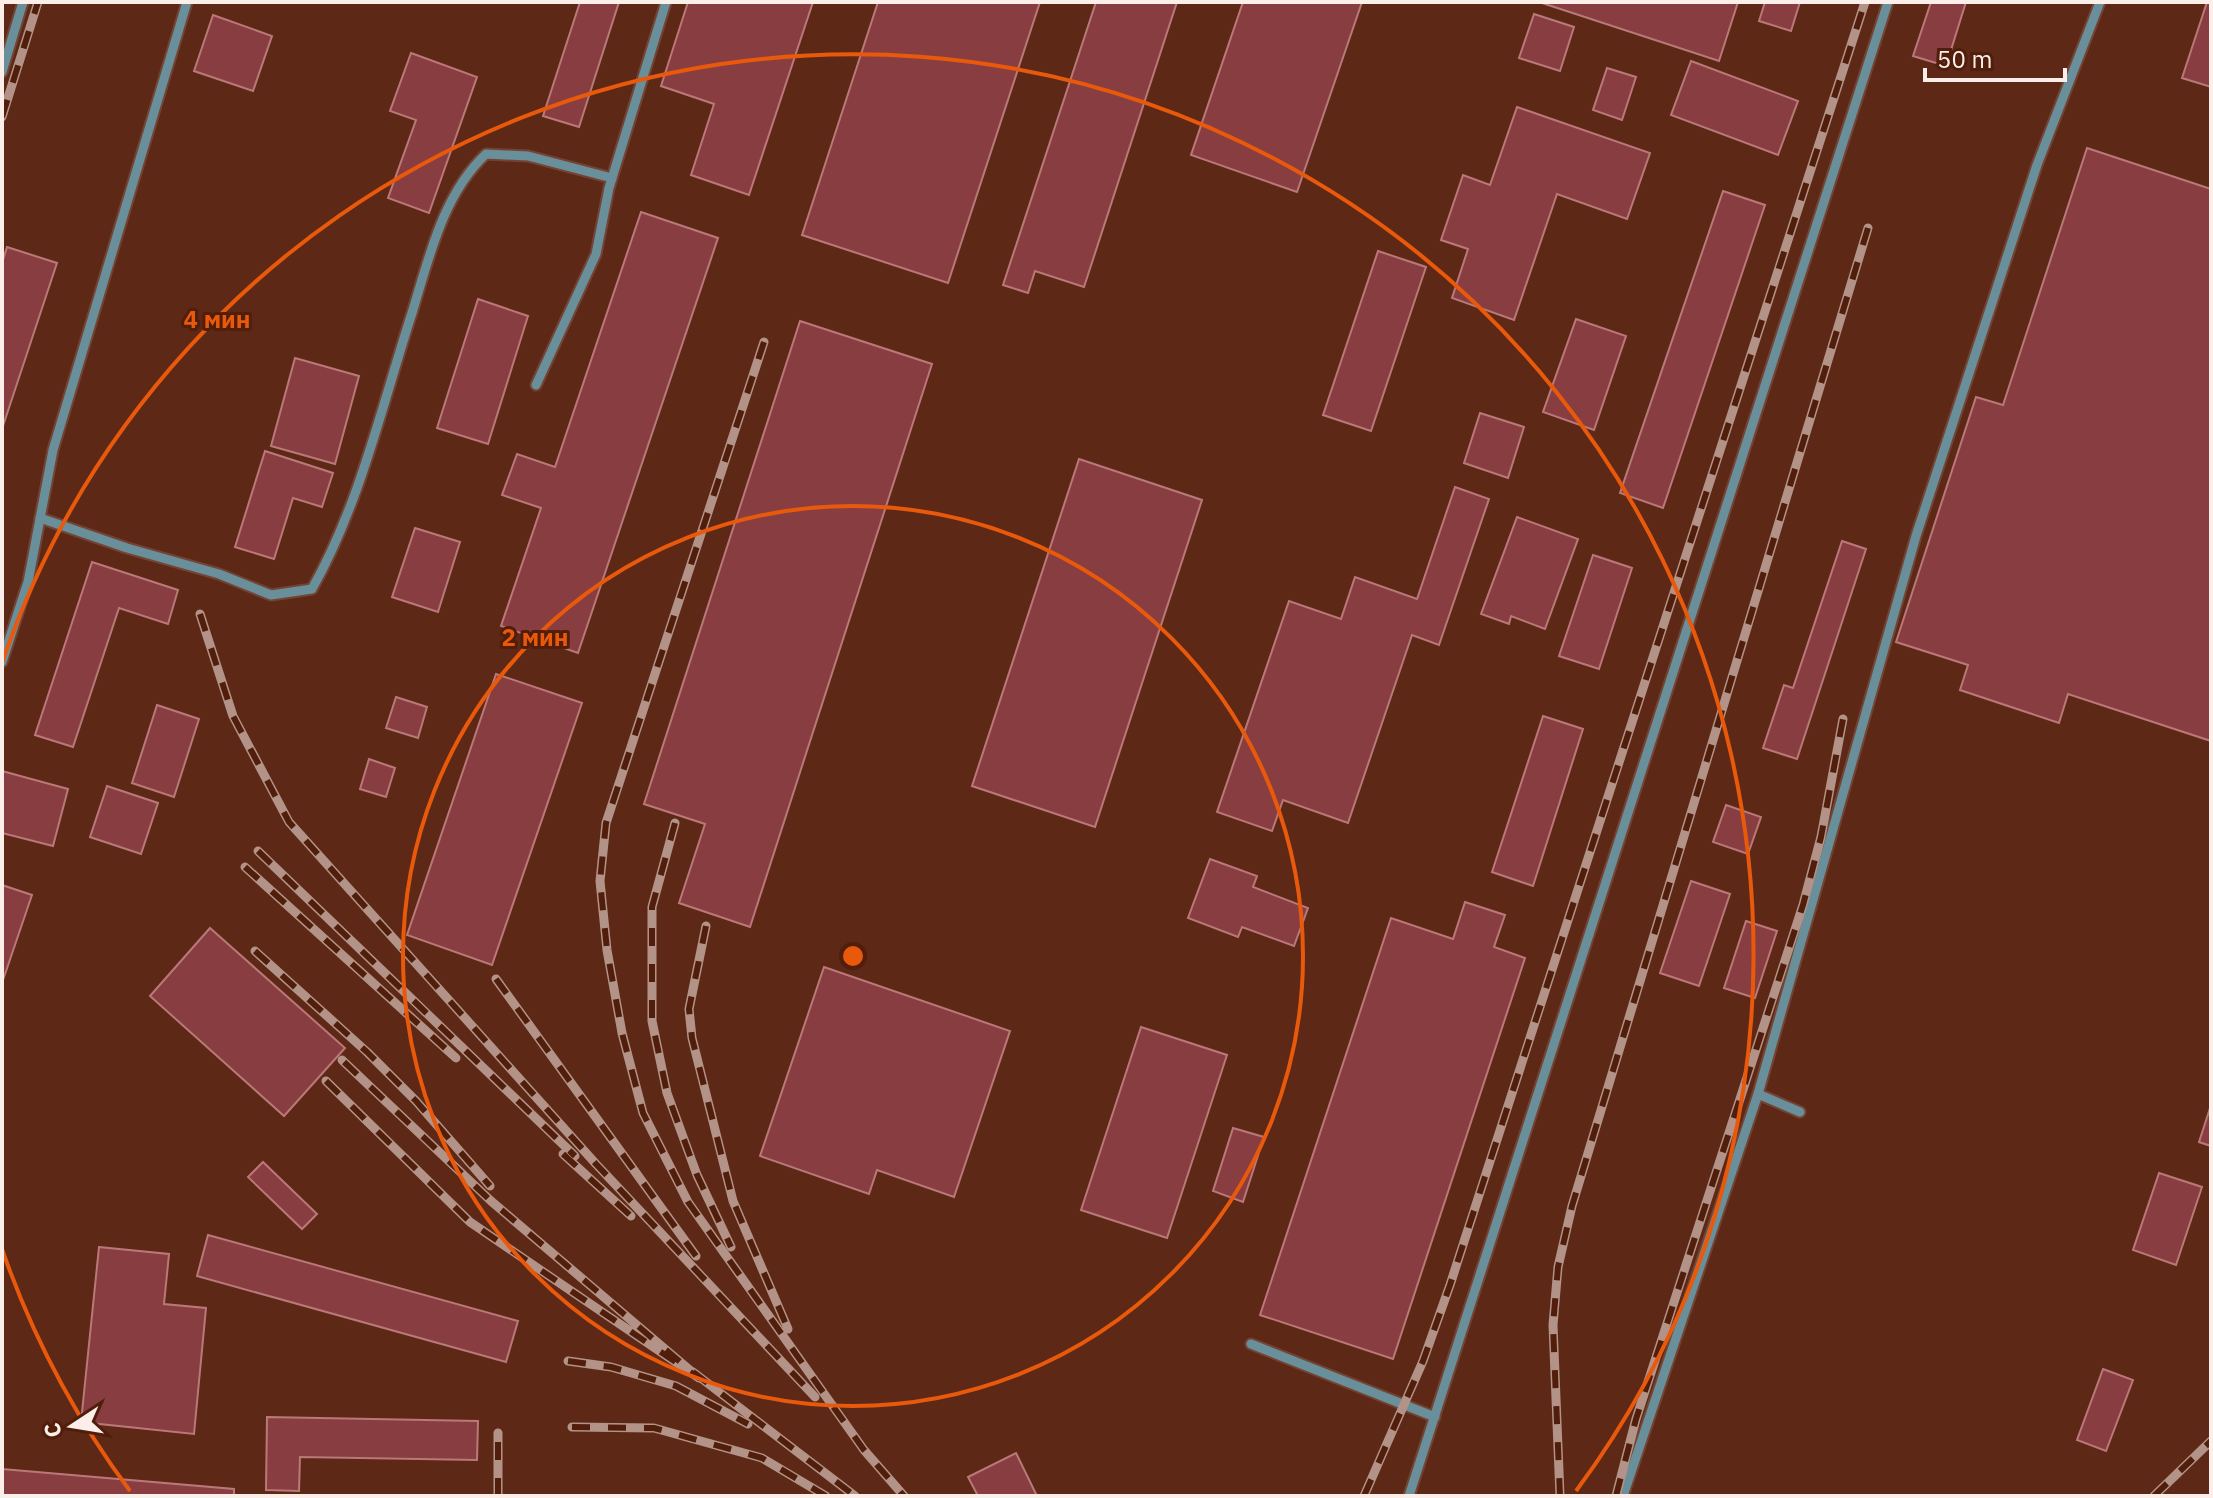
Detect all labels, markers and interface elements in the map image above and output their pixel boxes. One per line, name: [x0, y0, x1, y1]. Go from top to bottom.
scale bar: [1925, 32, 2065, 82]
text: 50 m: [1937, 43, 1992, 75]
text: 4 мин: [184, 303, 250, 335]
text: 2 мин: [502, 621, 568, 653]
centre of rings: [839, 942, 867, 970]
north arrow: [32, 1386, 112, 1466]
text: С: [36, 1420, 68, 1440]

